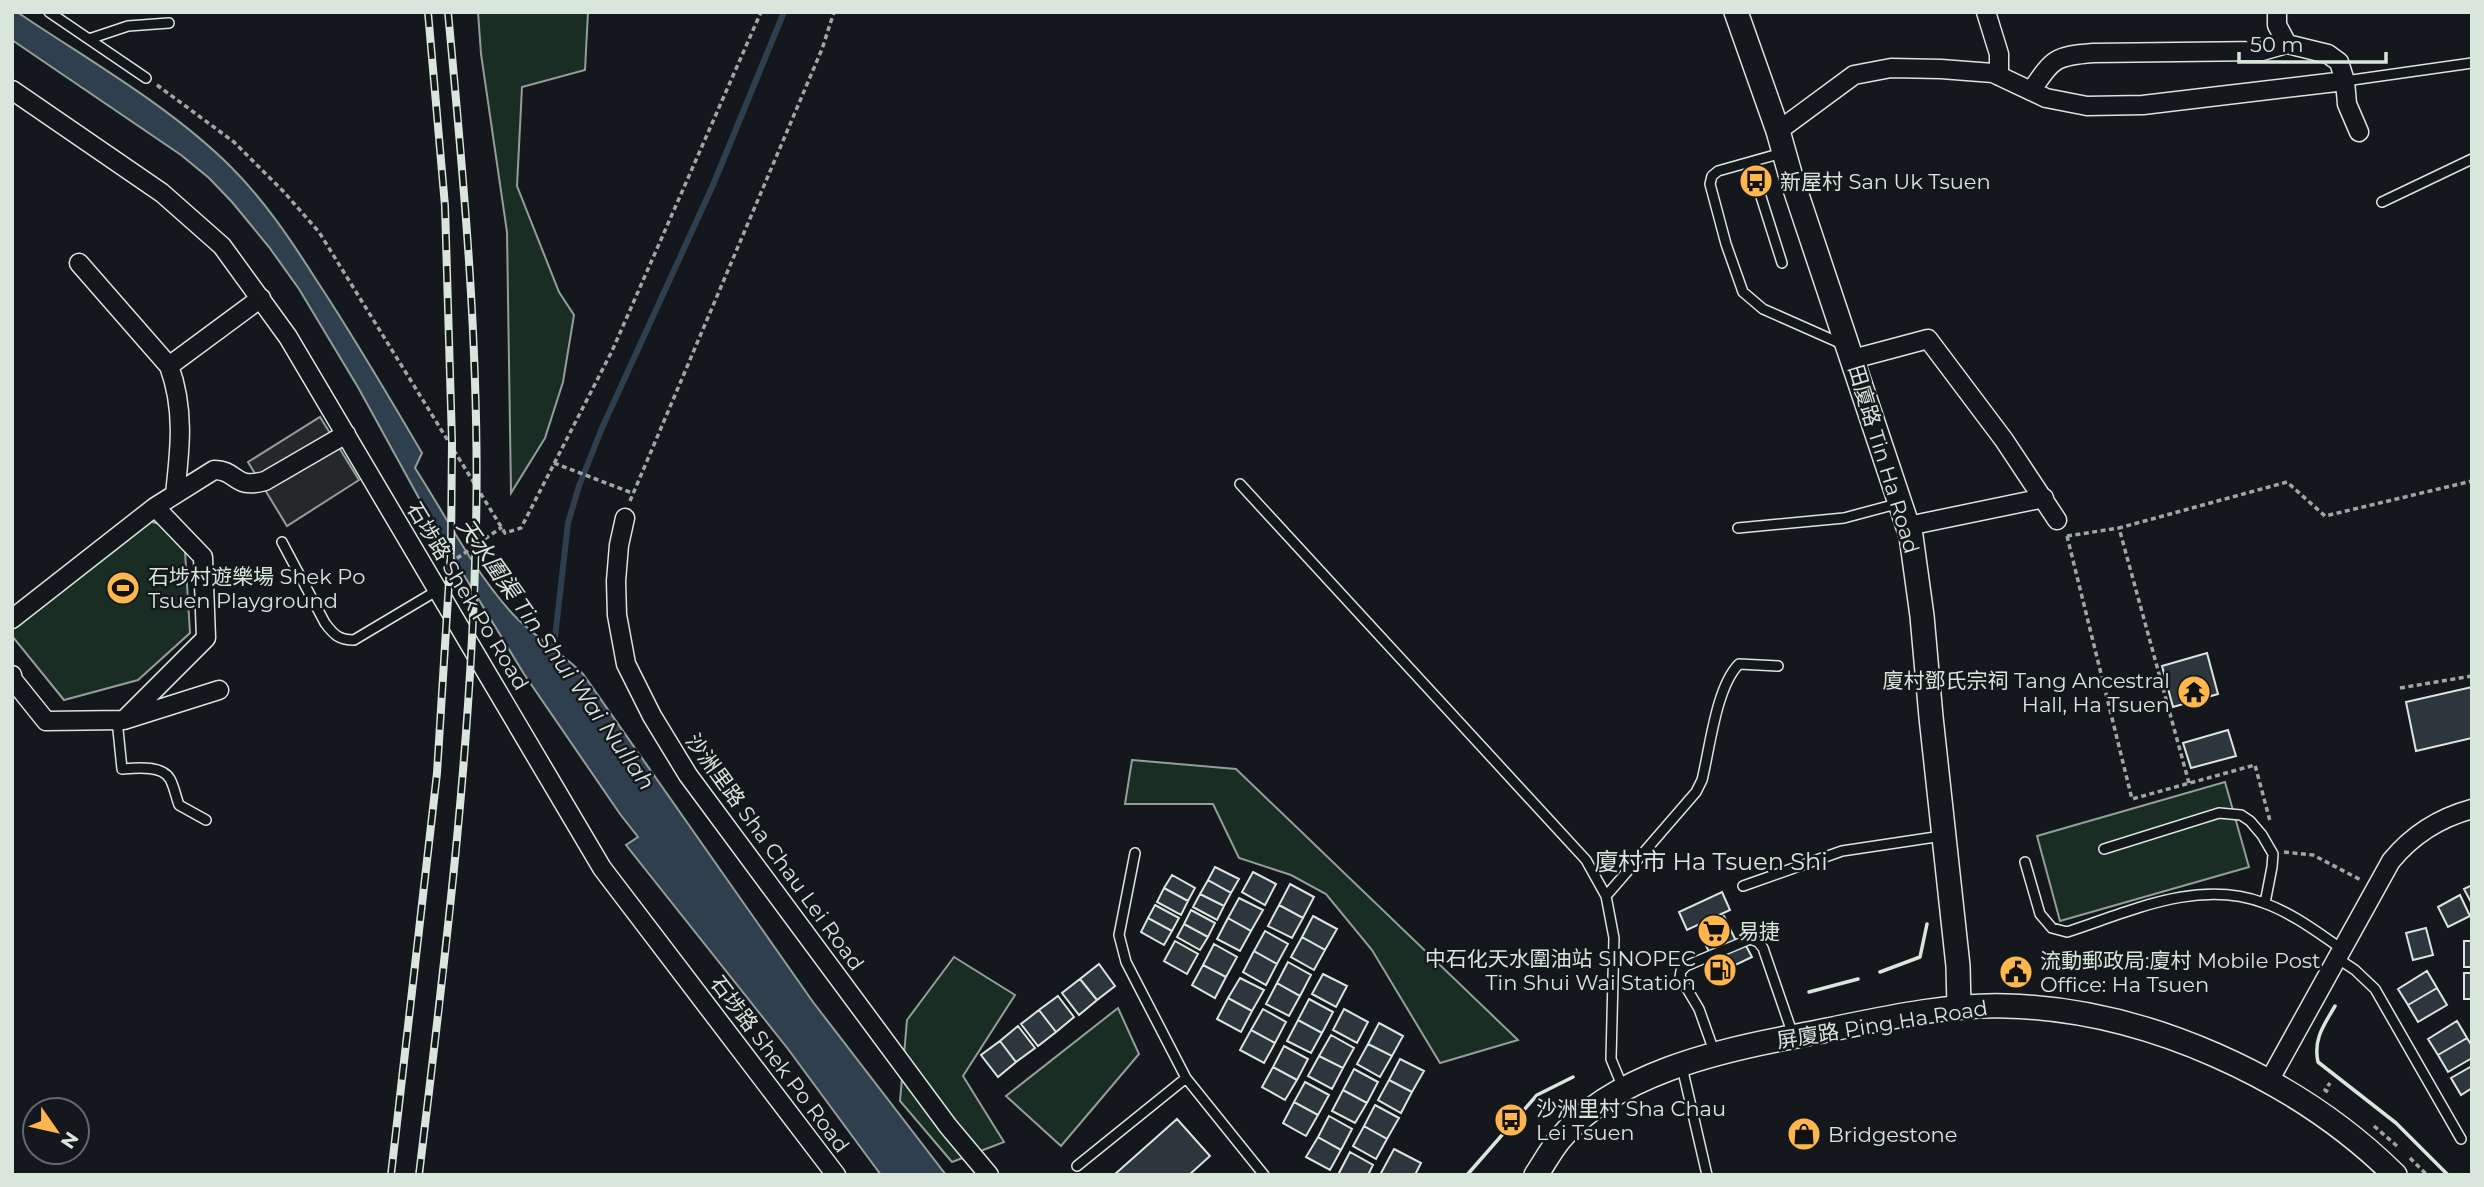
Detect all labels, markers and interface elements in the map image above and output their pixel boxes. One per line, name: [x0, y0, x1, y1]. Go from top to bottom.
scale bar: [2239, 21, 2386, 65]
text: 50 m: [2250, 32, 2304, 57]
bus stop icon: 新屋村 San Uk Tsuen: [1737, 162, 1775, 200]
place label: 新屋村 San Uk Tsuen: [1780, 169, 1991, 194]
street label: 田廈路 Tin Ha Road: [1843, 362, 1925, 556]
street label: 石埗路 Shek Po Road: [402, 498, 534, 694]
water label: 天水圍渠 Tin Shui Wai Nullah: [451, 513, 661, 795]
place label: 石埗村遊樂場 Shek Po Tsuen Playground: [148, 564, 365, 613]
sports icon: 石埗村遊樂場 Shek Po Tsuen Playground: [104, 569, 142, 607]
place label: 廈村鄧氏宗祠 Tang Ancestral Hall, Ha Tsuen: [1883, 668, 2170, 717]
temple icon: 廈村鄧氏宗祠 Tang Ancestral Hall, Ha Tsuen: [2175, 673, 2213, 711]
street label: 沙洲里路 Sha Chau Lei Road: [681, 729, 869, 975]
district label: 廈村市 Ha Tsuen Shi: [1594, 847, 1828, 876]
supermarket icon: 易捷: [1695, 912, 1733, 950]
place label: 易捷: [1738, 919, 1780, 944]
place label: 中石化天水圍油站 SINOPEC Tin Shui Wai Station: [1425, 946, 1696, 995]
place label: 流動郵政局:廈村 Mobile Post Office: Ha Tsuen: [2040, 948, 2321, 997]
fuel station icon: 中石化天水圍油站 SINOPEC Tin Shui Wai Station: [1701, 951, 1739, 989]
public building icon: 流動郵政局:廈村 Mobile Post Office: Ha Tsuen: [1997, 953, 2035, 991]
street label: 石埗路 Shek Po Road: [705, 971, 855, 1157]
street label: 屏廈路 Ping Ha Road: [1775, 995, 1989, 1053]
north arrow: [21, 1096, 91, 1166]
place label: 沙洲里村 Sha Chau Lei Tsuen: [1536, 1096, 1726, 1145]
bus stop icon: 沙洲里村 Sha Chau Lei Tsuen: [1492, 1101, 1530, 1139]
shop icon: Bridgestone: [1785, 1115, 1823, 1153]
place label: Bridgestone: [1828, 1122, 1957, 1147]
text: N: [56, 1127, 84, 1153]

